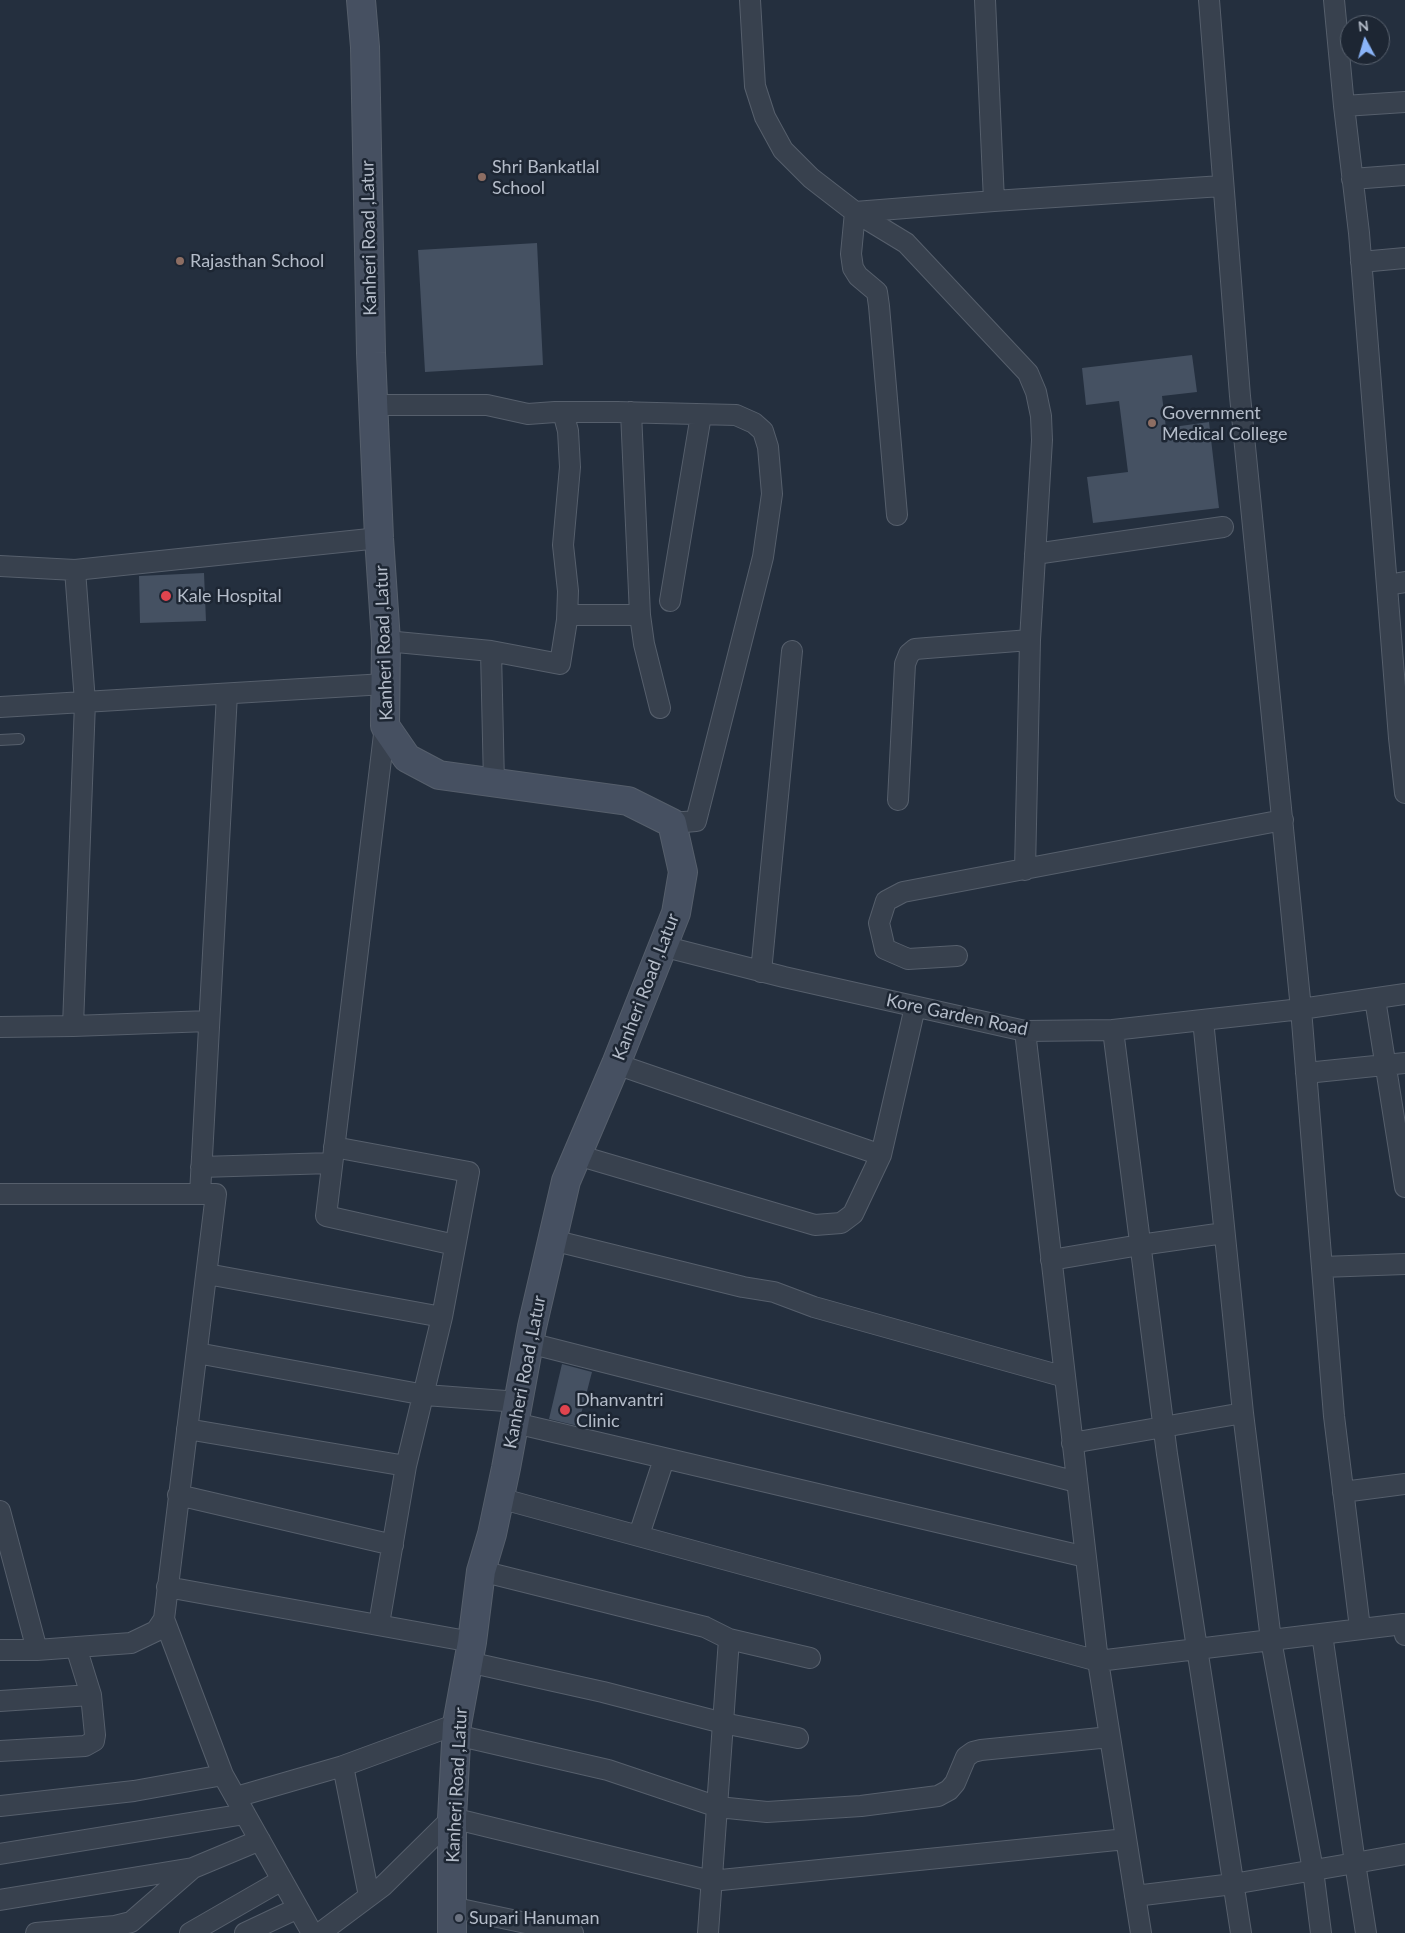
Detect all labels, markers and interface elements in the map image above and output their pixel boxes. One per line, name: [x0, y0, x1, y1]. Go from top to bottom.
north arrow: [1340, 15, 1390, 65]
text: N: [1357, 17, 1370, 35]
place label: Shri Bankatlal School: [492, 156, 599, 198]
street label: Kanheri Road ,Latur: [357, 160, 381, 316]
marker: Shri Bankatlal School: [476, 171, 488, 183]
place label: Rajasthan School: [190, 250, 324, 272]
marker: Rajasthan School: [174, 255, 186, 267]
place label: Government Medical College: [1162, 402, 1288, 444]
marker: Government Medical College: [1146, 417, 1158, 429]
street label: Kanheri Road ,Latur: [370, 565, 398, 721]
place label: Kale Hospital: [177, 585, 282, 607]
marker: Kale Hospital: [159, 589, 173, 603]
street label: Kanheri Road ,Latur: [608, 910, 684, 1064]
street label: Kore Garden Road: [884, 989, 1030, 1041]
street label: Kanheri Road ,Latur: [500, 1294, 550, 1450]
place label: Dhanvantri Clinic: [576, 1389, 664, 1432]
marker: Dhanvantri Clinic: [558, 1403, 572, 1417]
street label: Kanheri Road ,Latur: [442, 1707, 472, 1863]
place label: Supari Hanuman: [469, 1907, 599, 1929]
marker: Supari Hanuman: [453, 1912, 465, 1924]

